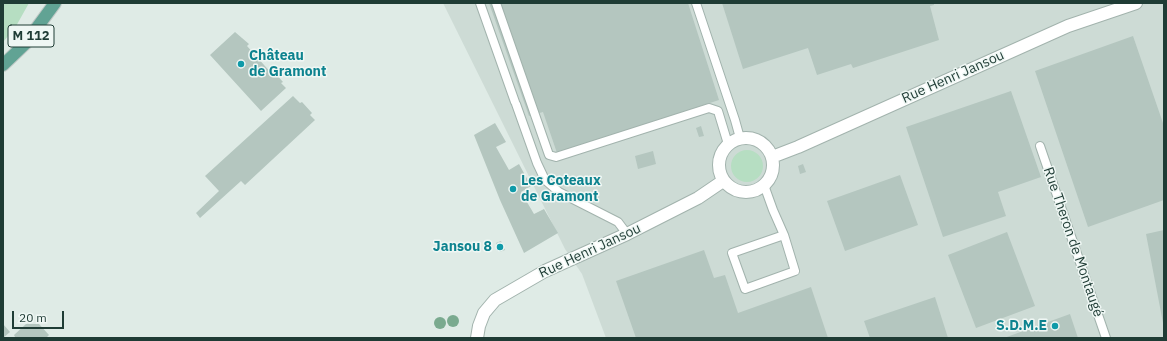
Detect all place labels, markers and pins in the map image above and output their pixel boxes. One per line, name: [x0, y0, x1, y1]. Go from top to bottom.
place label: Château de Gramont: [249, 48, 326, 80]
marker: Château de Gramont: [236, 59, 246, 69]
place label: Les Coteaux de Gramont: [521, 173, 601, 206]
marker: Les Coteaux de Gramont: [508, 184, 518, 194]
place label: Jansou 8: [433, 239, 492, 255]
marker: Jansou 8: [495, 242, 505, 252]
place label: S.D.M.E: [996, 318, 1047, 334]
marker: S.D.M.E: [1050, 321, 1060, 331]

